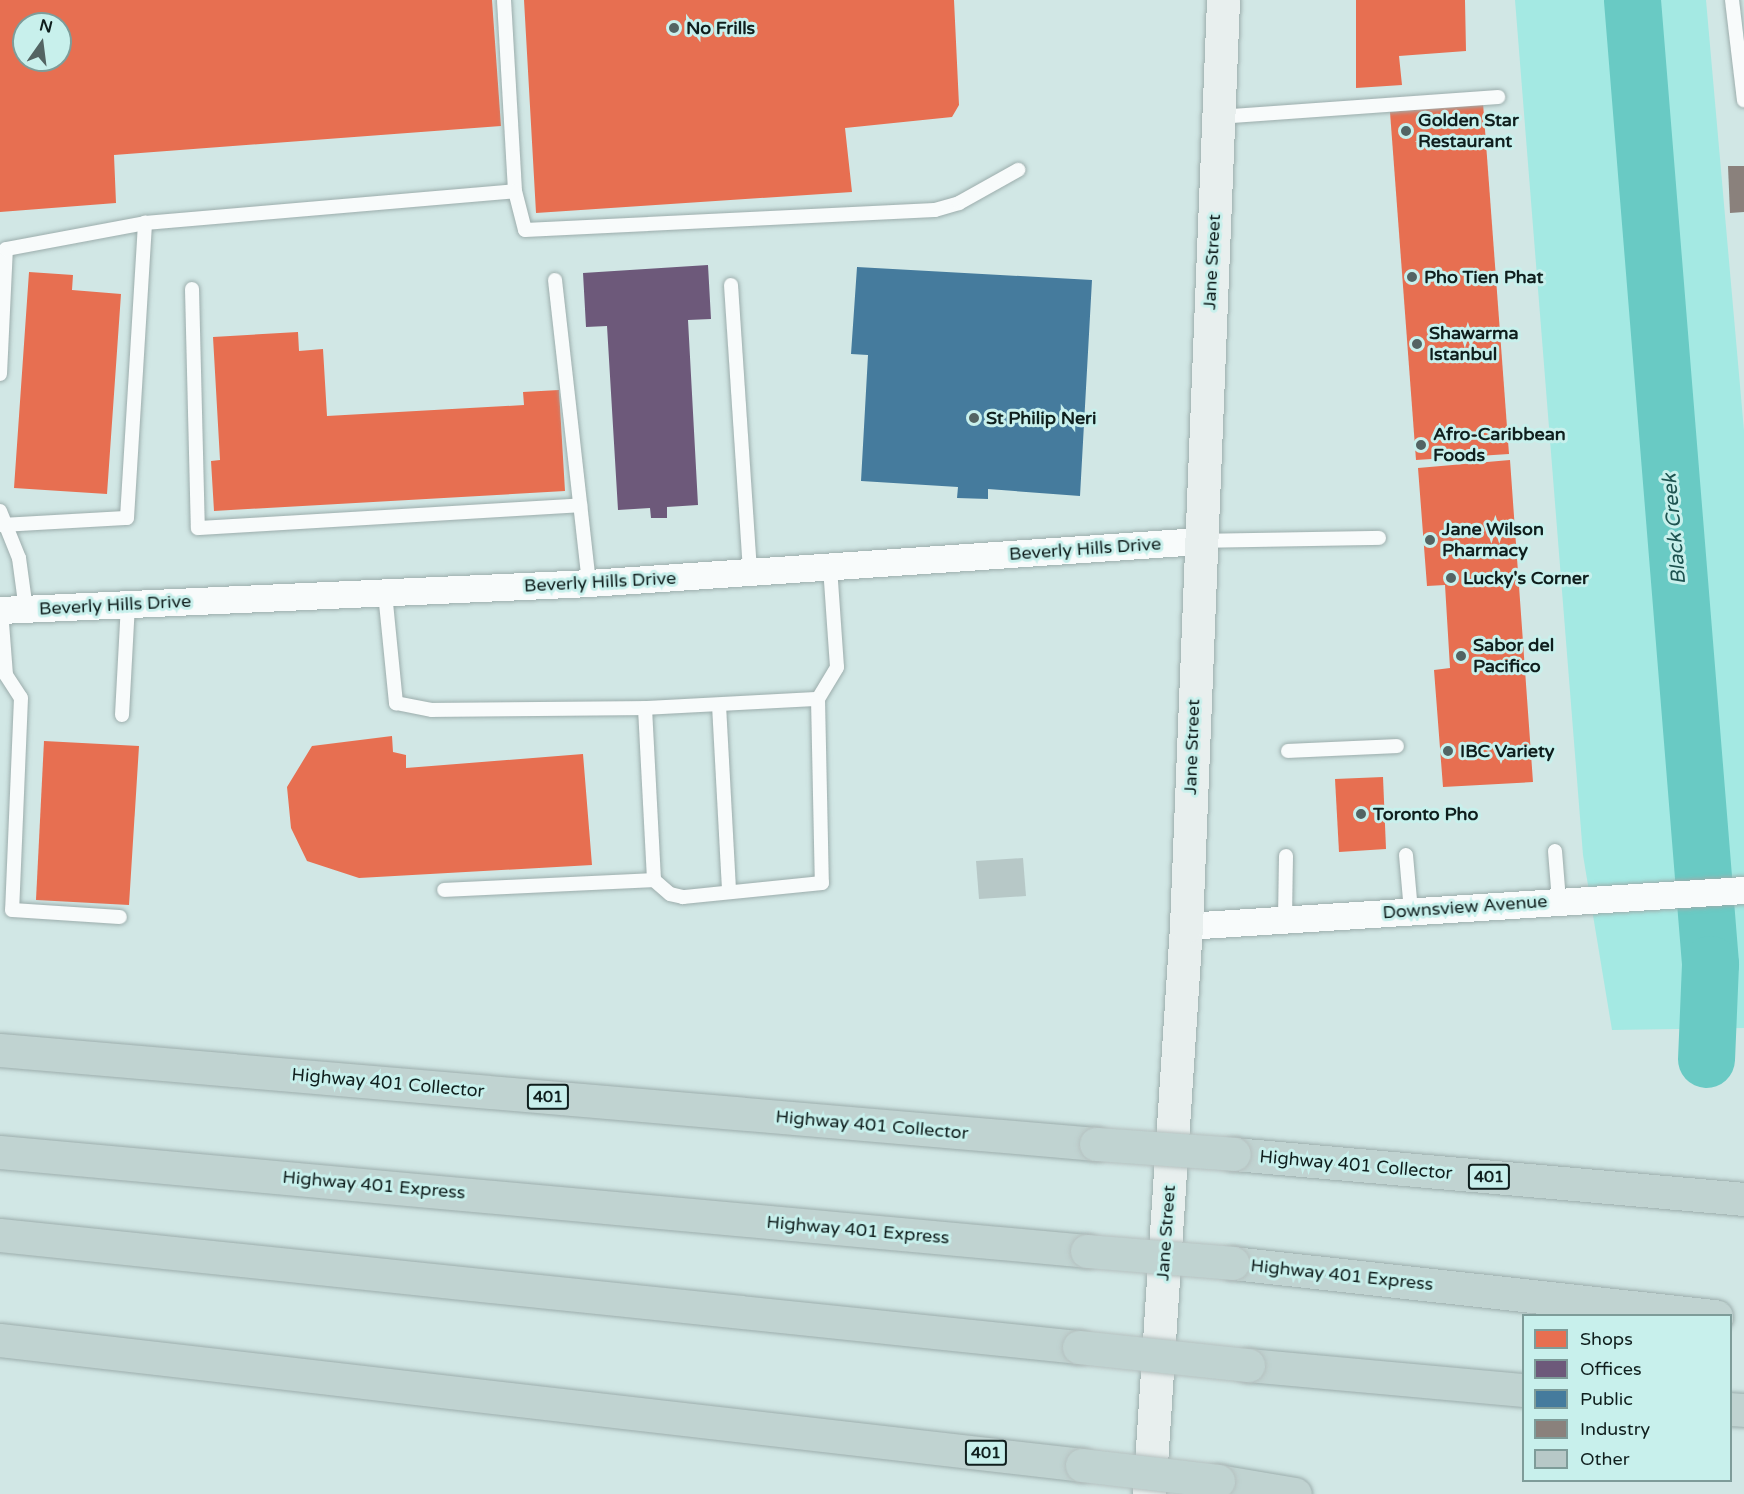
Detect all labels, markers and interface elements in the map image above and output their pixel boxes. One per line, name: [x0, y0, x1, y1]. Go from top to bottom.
north arrow: [12, 12, 72, 72]
text: N: [37, 15, 55, 38]
place label: No Frills: [686, 17, 755, 39]
marker: No Frills: [667, 21, 681, 35]
place label: Golden Star Restaurant: [1418, 110, 1519, 152]
marker: Golden Star Restaurant: [1399, 124, 1413, 138]
street label: Jane Street: [1199, 214, 1225, 310]
place label: Pho Tien Phat: [1424, 266, 1543, 288]
marker: Pho Tien Phat: [1405, 270, 1419, 284]
place label: Shawarma Istanbul: [1429, 323, 1519, 366]
marker: Shawarma Istanbul: [1410, 337, 1424, 351]
place label: St Philip Neri: [986, 407, 1096, 429]
marker: St Philip Neri: [967, 411, 981, 425]
place label: Afro-Caribbean Foods: [1433, 424, 1566, 466]
marker: Afro-Caribbean Foods: [1414, 438, 1428, 452]
water label: Black Creek: [1658, 472, 1692, 586]
place label: Jane Wilson Pharmacy: [1442, 519, 1544, 562]
street label: Beverly Hills Drive: [1008, 533, 1162, 565]
marker: Jane Wilson Pharmacy: [1423, 533, 1437, 547]
street label: Beverly Hills Drive: [523, 567, 677, 597]
place label: Lucky's Corner: [1463, 567, 1589, 589]
marker: Lucky's Corner: [1444, 571, 1458, 585]
street label: Beverly Hills Drive: [38, 590, 192, 620]
place label: Sabor del Pacifico: [1473, 635, 1554, 678]
marker: Sabor del Pacifico: [1454, 649, 1468, 663]
street label: Jane Street: [1180, 699, 1204, 795]
place label: IBC Variety: [1460, 740, 1554, 762]
marker: IBC Variety: [1441, 744, 1455, 758]
place label: Toronto Pho: [1373, 803, 1478, 825]
marker: Toronto Pho: [1354, 807, 1368, 821]
street label: Downsview Avenue: [1382, 890, 1548, 924]
street label: Highway 401 Collector: [291, 1064, 485, 1102]
road number: 401: [526, 1084, 570, 1110]
street label: Highway 401 Collector: [775, 1106, 969, 1144]
street label: Highway 401 Collector: [1259, 1146, 1453, 1184]
road number: 401: [1466, 1164, 1512, 1190]
street label: Highway 401 Express: [282, 1166, 466, 1204]
street label: Jane Street: [1152, 1184, 1180, 1282]
street label: Highway 401 Express: [766, 1211, 950, 1249]
street label: Highway 401 Express: [1249, 1255, 1435, 1295]
legend: [1522, 1314, 1732, 1482]
text: Shops: [1580, 1328, 1633, 1350]
text: Offices: [1580, 1358, 1642, 1380]
text: Public: [1580, 1388, 1633, 1410]
text: Industry: [1580, 1418, 1650, 1440]
road number: 401: [964, 1440, 1008, 1466]
text: Other: [1580, 1448, 1630, 1470]

